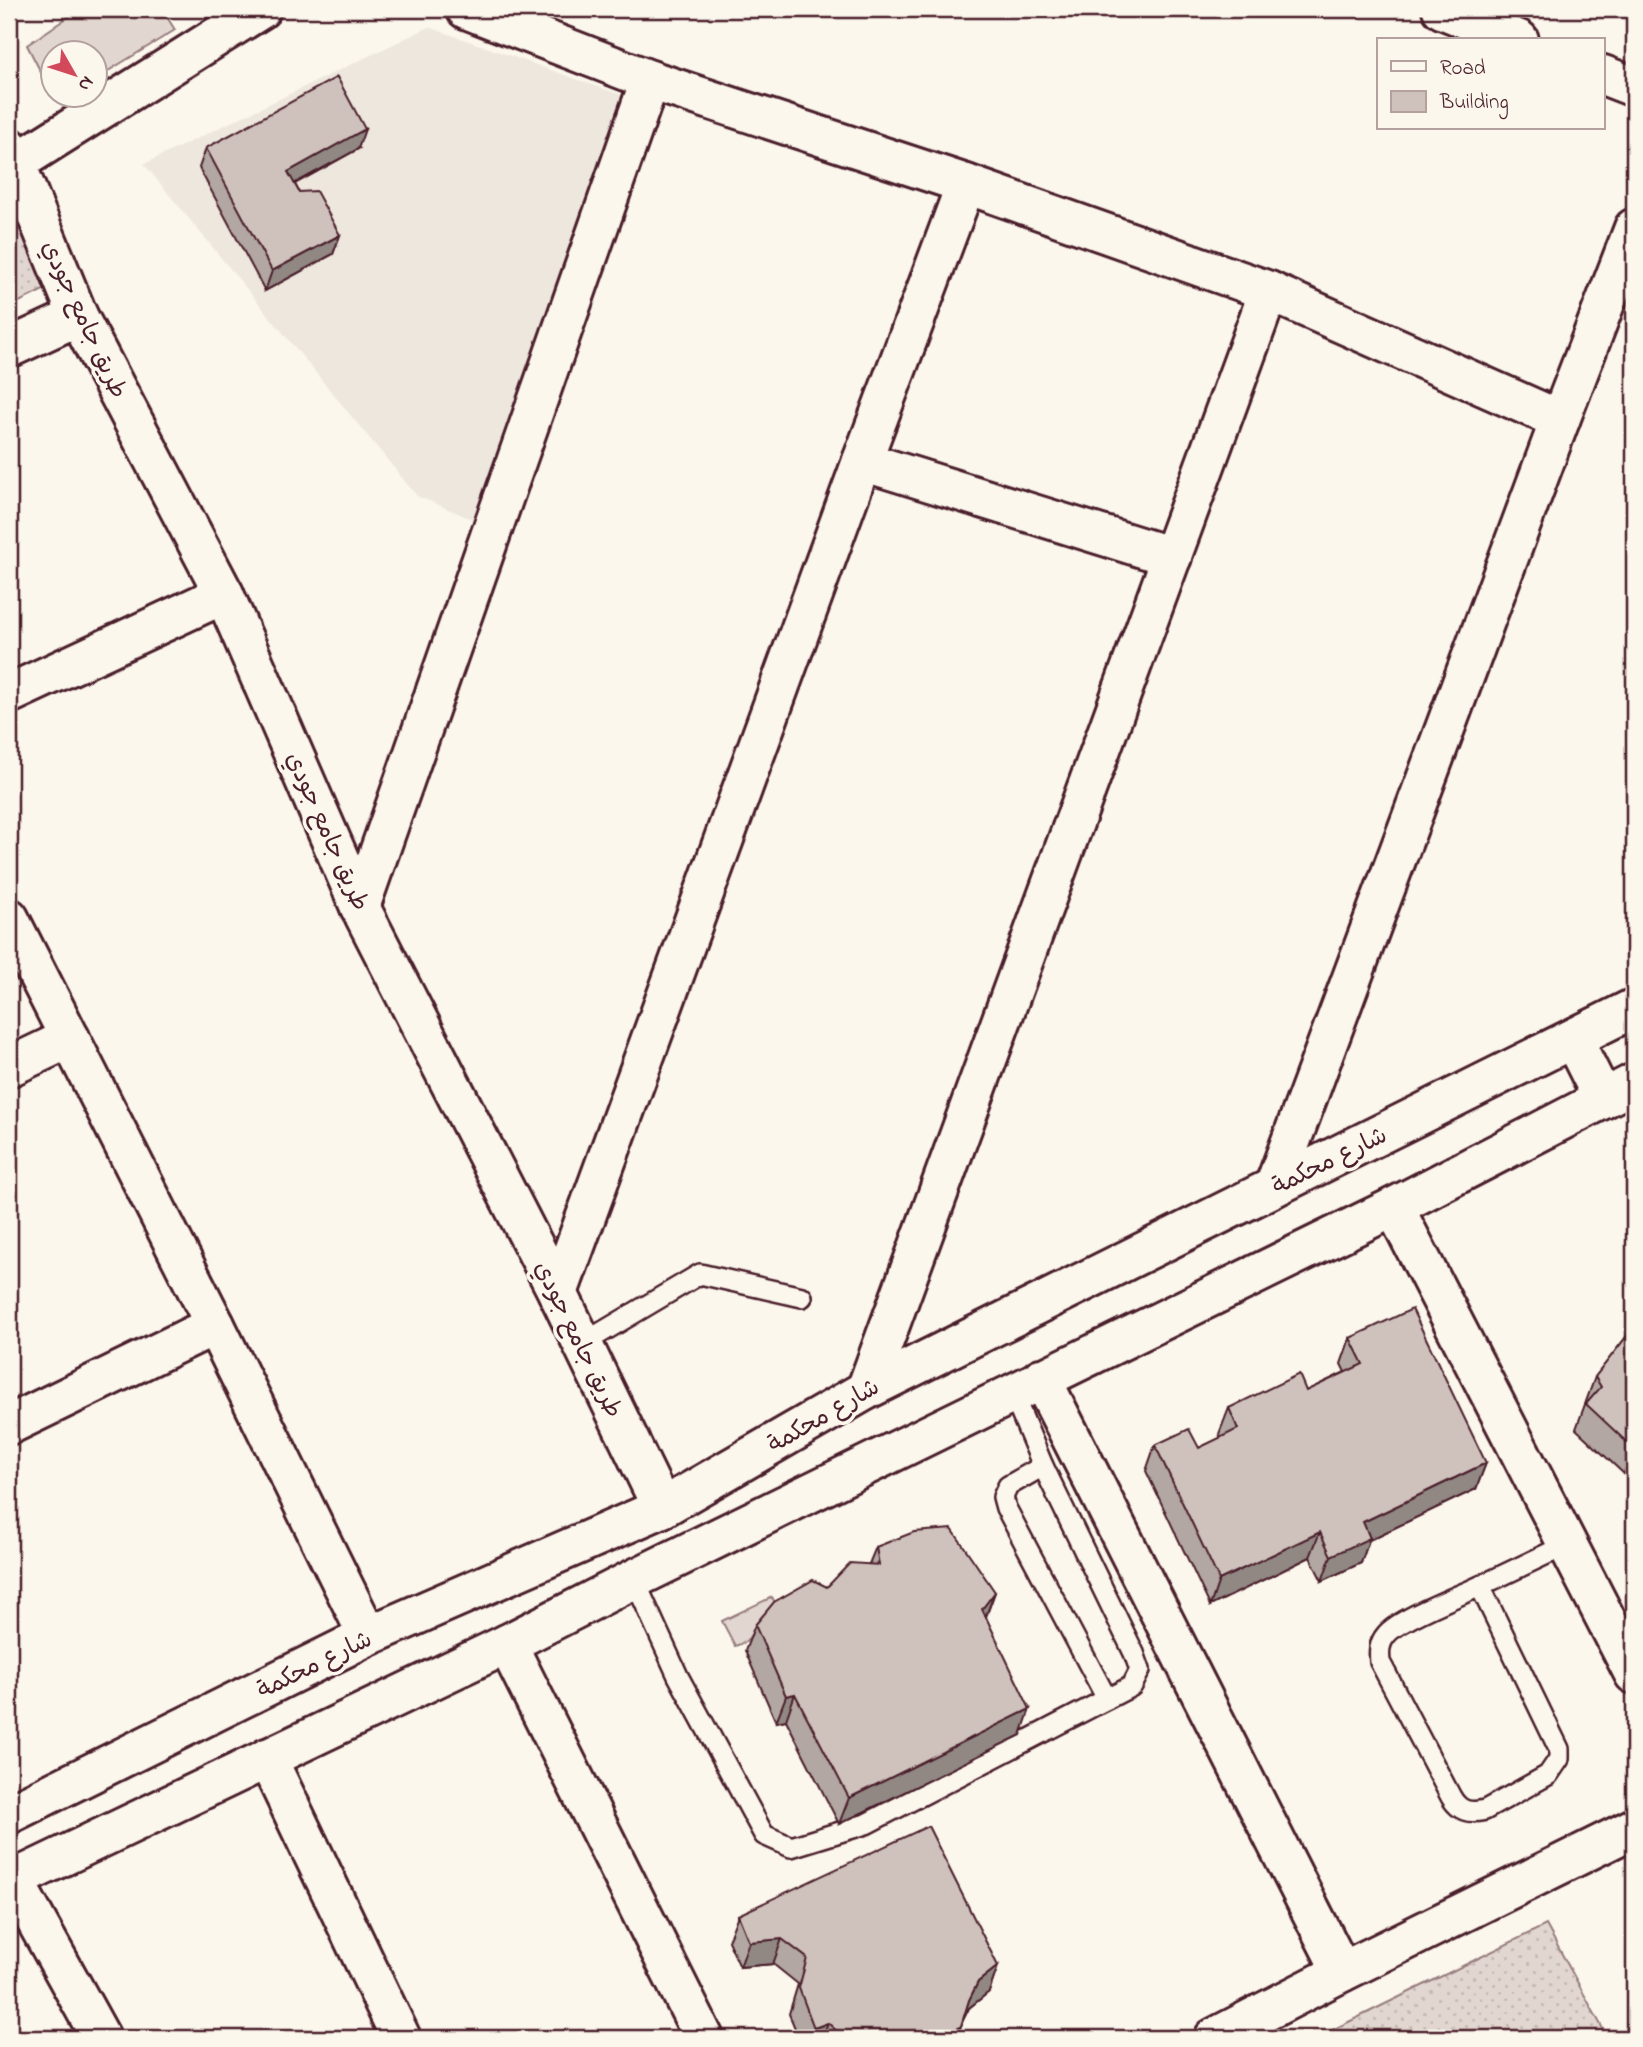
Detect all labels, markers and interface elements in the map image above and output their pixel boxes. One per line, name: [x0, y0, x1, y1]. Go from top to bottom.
north arrow: [38, 38, 108, 108]
legend: [1377, 38, 1604, 130]
text: Road: [1440, 54, 1486, 84]
text: N: [71, 70, 100, 97]
text: Building: [1439, 88, 1509, 120]
street label: طريق جامع جودي: [31, 235, 135, 405]
street label: طريق جامع جودي: [275, 747, 376, 917]
street label: شارع محكمة: [1267, 1119, 1394, 1205]
street label: طريق جامع جودي: [524, 1256, 630, 1425]
street label: شارع محكمة: [762, 1371, 887, 1463]
street label: شارع محكمة: [252, 1623, 379, 1709]

